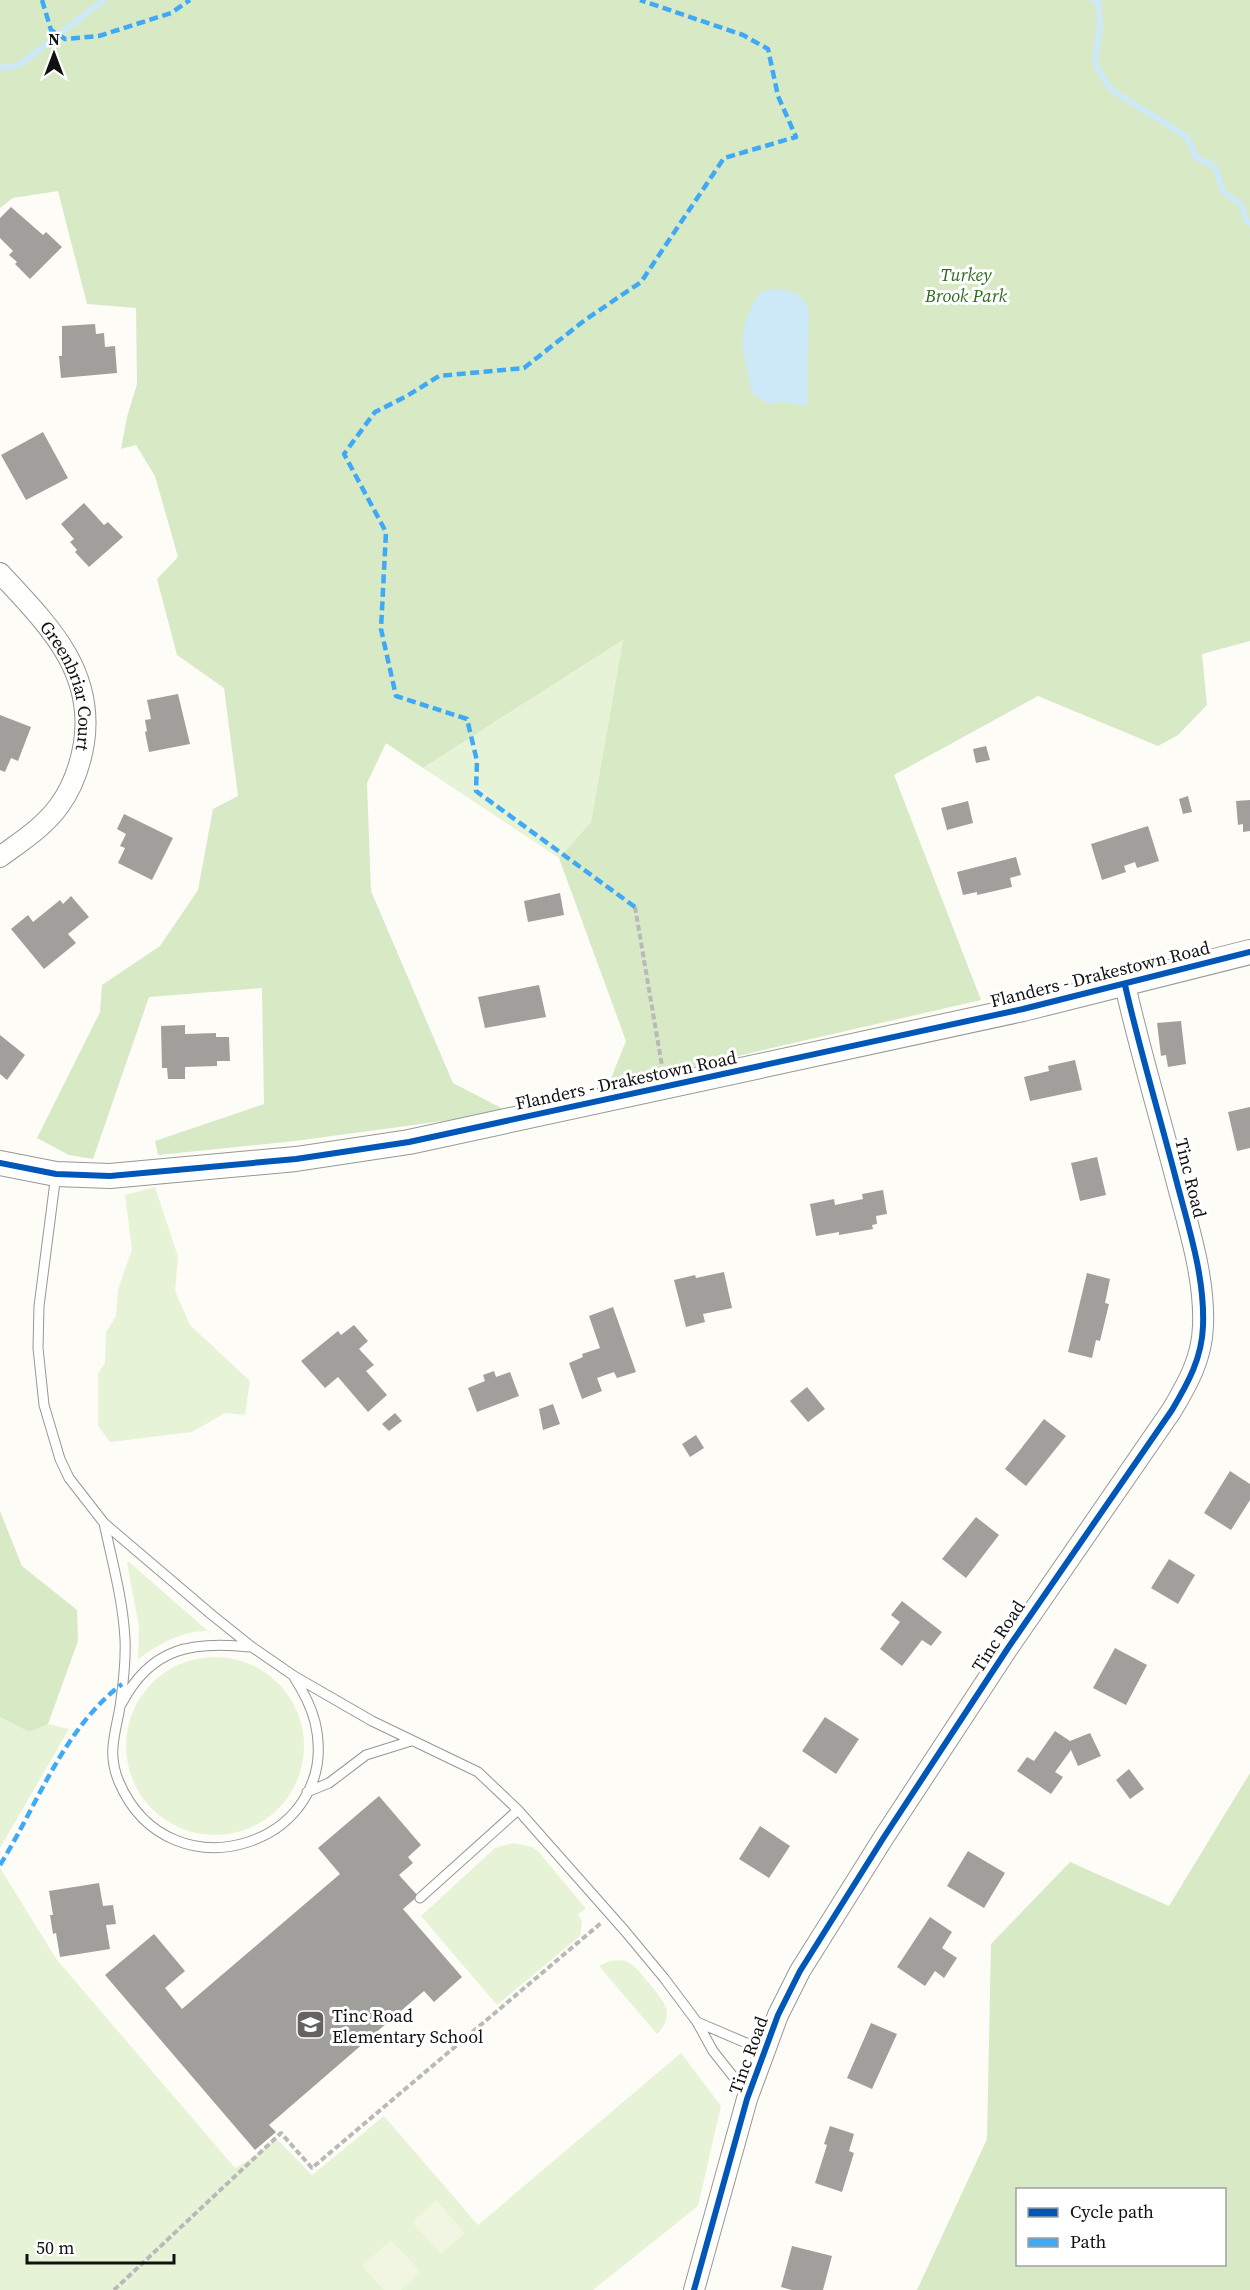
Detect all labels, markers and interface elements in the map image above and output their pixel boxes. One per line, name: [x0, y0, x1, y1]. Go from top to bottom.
north arrow: [24, 24, 84, 84]
text: N: [48, 28, 60, 50]
park label: Turkey Brook Park: [924, 262, 1008, 308]
street label: Greenbriar Court: [35, 615, 98, 753]
street label: Flanders - Drakestown Road: [988, 935, 1212, 1013]
street label: Flanders - Drakestown Road: [513, 1044, 739, 1116]
street label: Tinc Road: [1169, 1136, 1213, 1220]
street label: Tinc Road: [965, 1595, 1031, 1677]
place label: Tinc Road Elementary School: [332, 2003, 483, 2049]
school or university icon: Tinc Road Elementary School: [295, 2009, 327, 2041]
street label: Tinc Road: [722, 2013, 774, 2097]
legend: [1016, 2188, 1226, 2266]
text: Cycle path: [1070, 2199, 1154, 2224]
scale bar: [27, 2227, 174, 2265]
text: Path: [1070, 2229, 1107, 2254]
text: 50 m: [36, 2235, 74, 2260]

